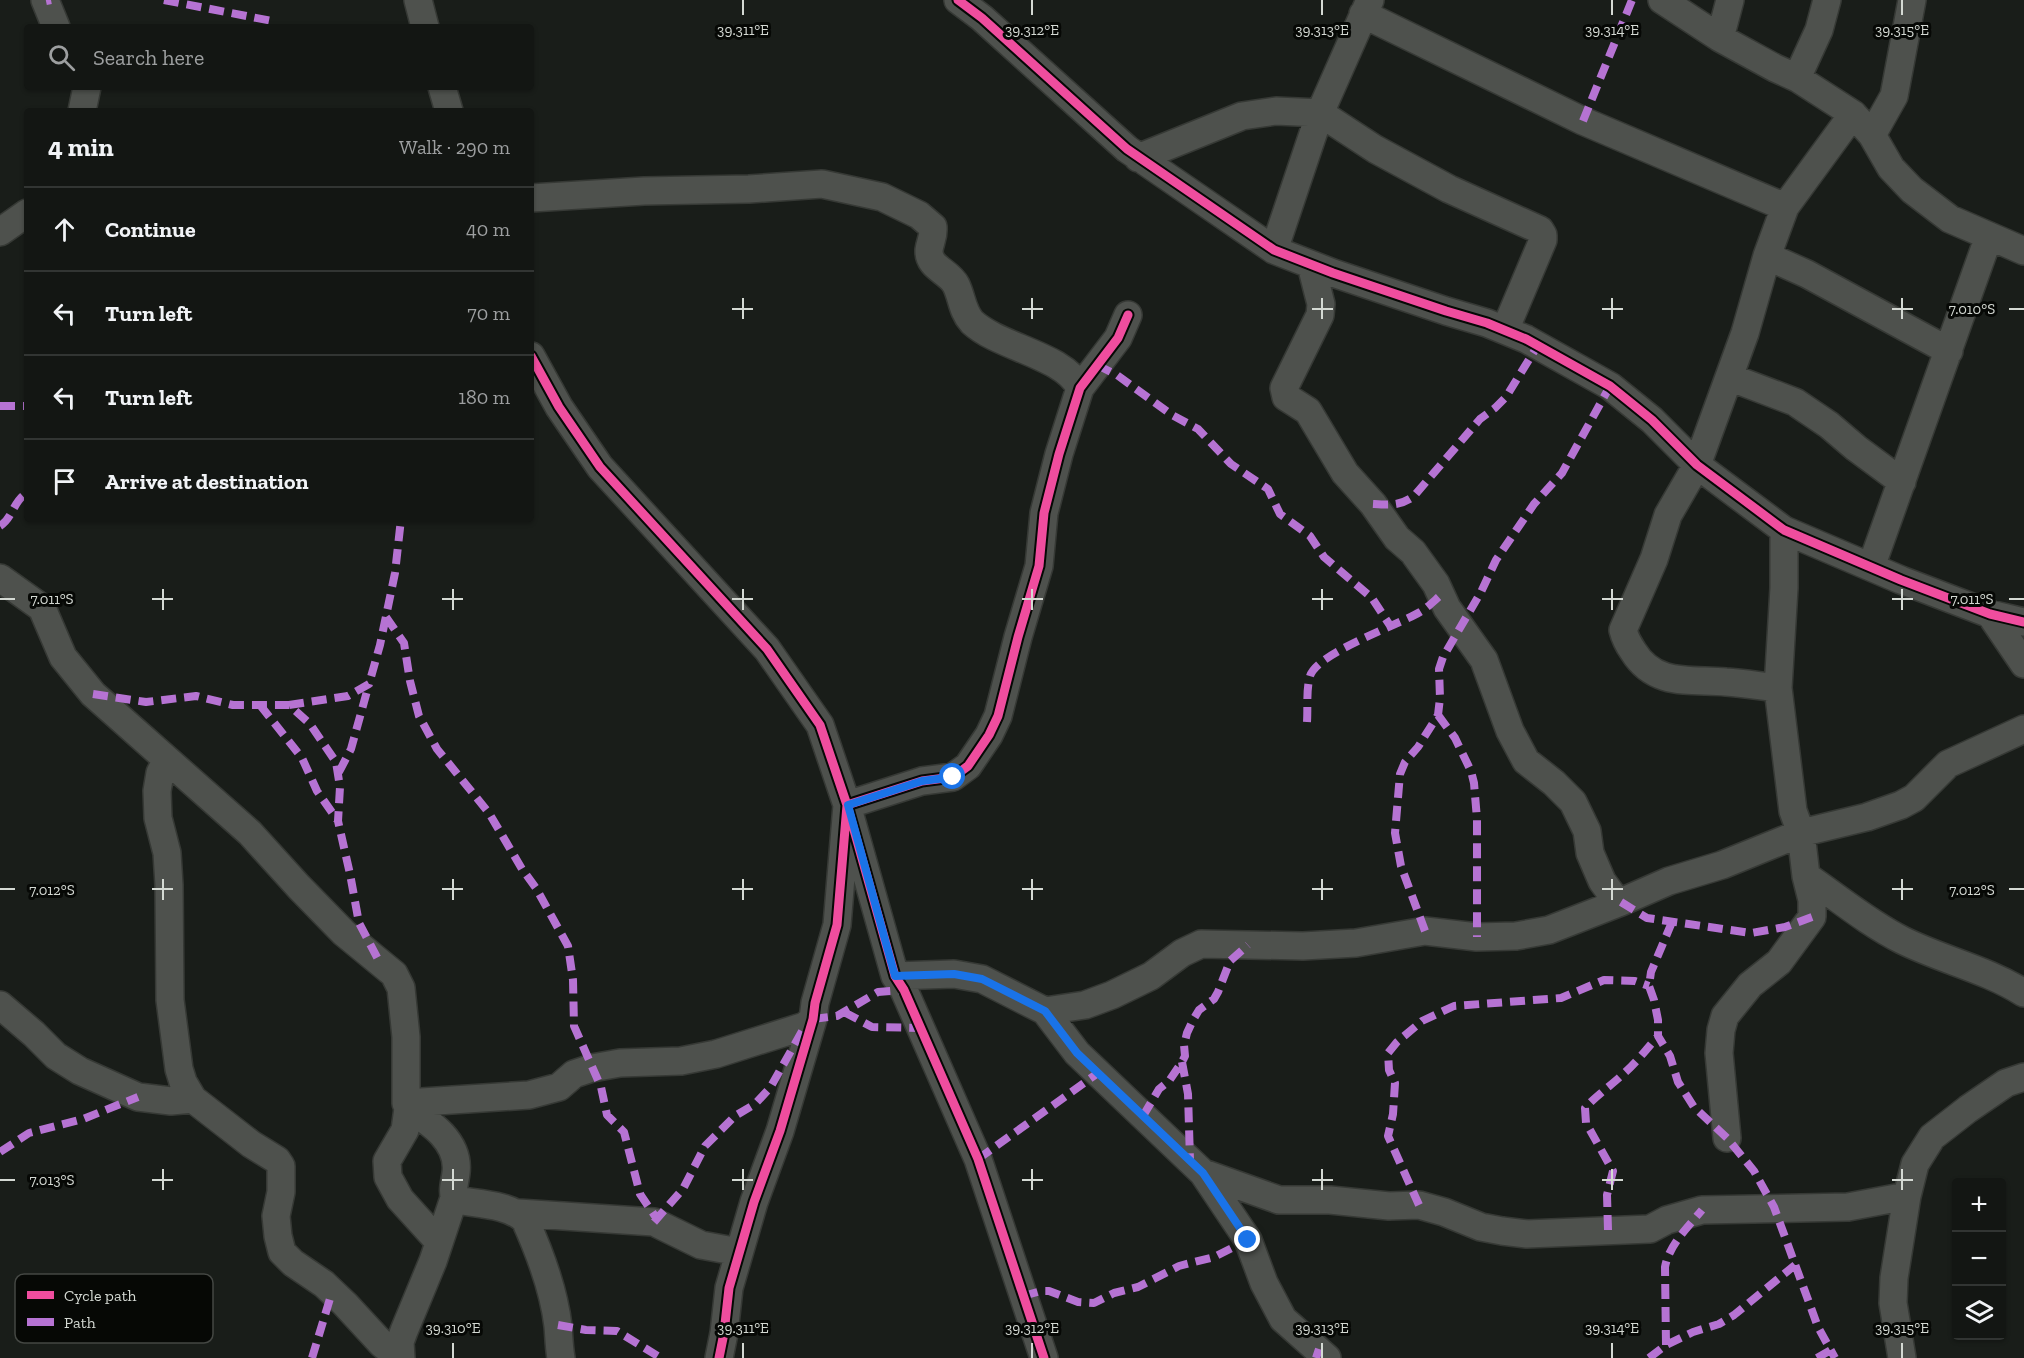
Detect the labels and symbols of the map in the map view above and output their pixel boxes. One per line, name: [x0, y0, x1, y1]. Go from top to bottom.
text: 39.311°E: [717, 21, 769, 39]
text: 39.312°E: [1005, 21, 1059, 39]
text: 39.313°E: [1295, 21, 1349, 39]
text: 39.314°E: [1585, 21, 1639, 39]
text: 39.315°E: [1875, 21, 1929, 39]
text: 7.010°S: [1949, 300, 1995, 318]
text: 7.011°S: [30, 590, 74, 608]
text: 7.011°S: [1950, 590, 1994, 608]
route start: [939, 763, 965, 789]
text: 7.012°S: [29, 881, 75, 899]
text: 7.012°S: [1949, 881, 1995, 899]
text: 7.013°S: [29, 1171, 75, 1189]
route end: [1234, 1226, 1260, 1252]
legend: [15, 1274, 213, 1343]
text: Cycle path: [64, 1286, 137, 1305]
text: Path: [64, 1313, 96, 1332]
text: 39.310°E: [426, 1319, 481, 1337]
text: 39.311°E: [717, 1319, 769, 1337]
text: 39.312°E: [1005, 1319, 1059, 1337]
text: 39.313°E: [1295, 1319, 1349, 1337]
text: 39.314°E: [1585, 1319, 1639, 1337]
text: 39.315°E: [1875, 1319, 1929, 1337]

